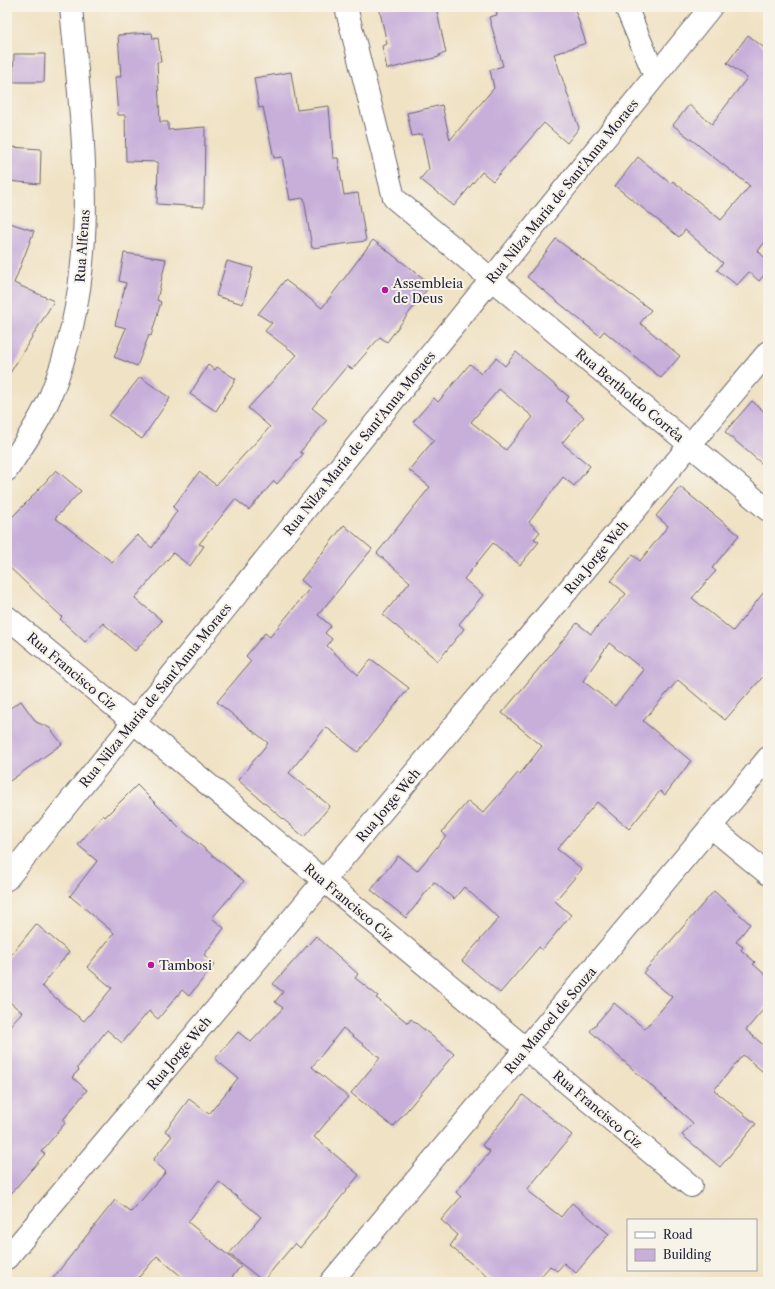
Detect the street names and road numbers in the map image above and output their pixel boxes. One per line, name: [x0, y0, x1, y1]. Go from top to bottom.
street label: Rua Nilza Maria de Sant'Anna Moraes: [483, 95, 642, 286]
street label: Rua Alfenas: [71, 209, 93, 283]
street label: Rua Bertholdo Corrêa: [573, 345, 687, 445]
street label: Rua Nilza Maria de Sant'Anna Moraes: [280, 347, 439, 538]
street label: Rua Jorge Weh: [561, 517, 631, 597]
street label: Rua Nilza Maria de Sant'Anna Moraes: [76, 599, 235, 790]
street label: Rua Francisco Ciz: [24, 629, 120, 713]
street label: Rua Jorge Weh: [353, 765, 423, 845]
street label: Rua Francisco Ciz: [301, 860, 397, 944]
street label: Rua Manoel de Souza: [501, 963, 599, 1077]
street label: Rua Jorge Weh: [144, 1013, 214, 1093]
street label: Rua Francisco Ciz: [550, 1067, 646, 1151]

